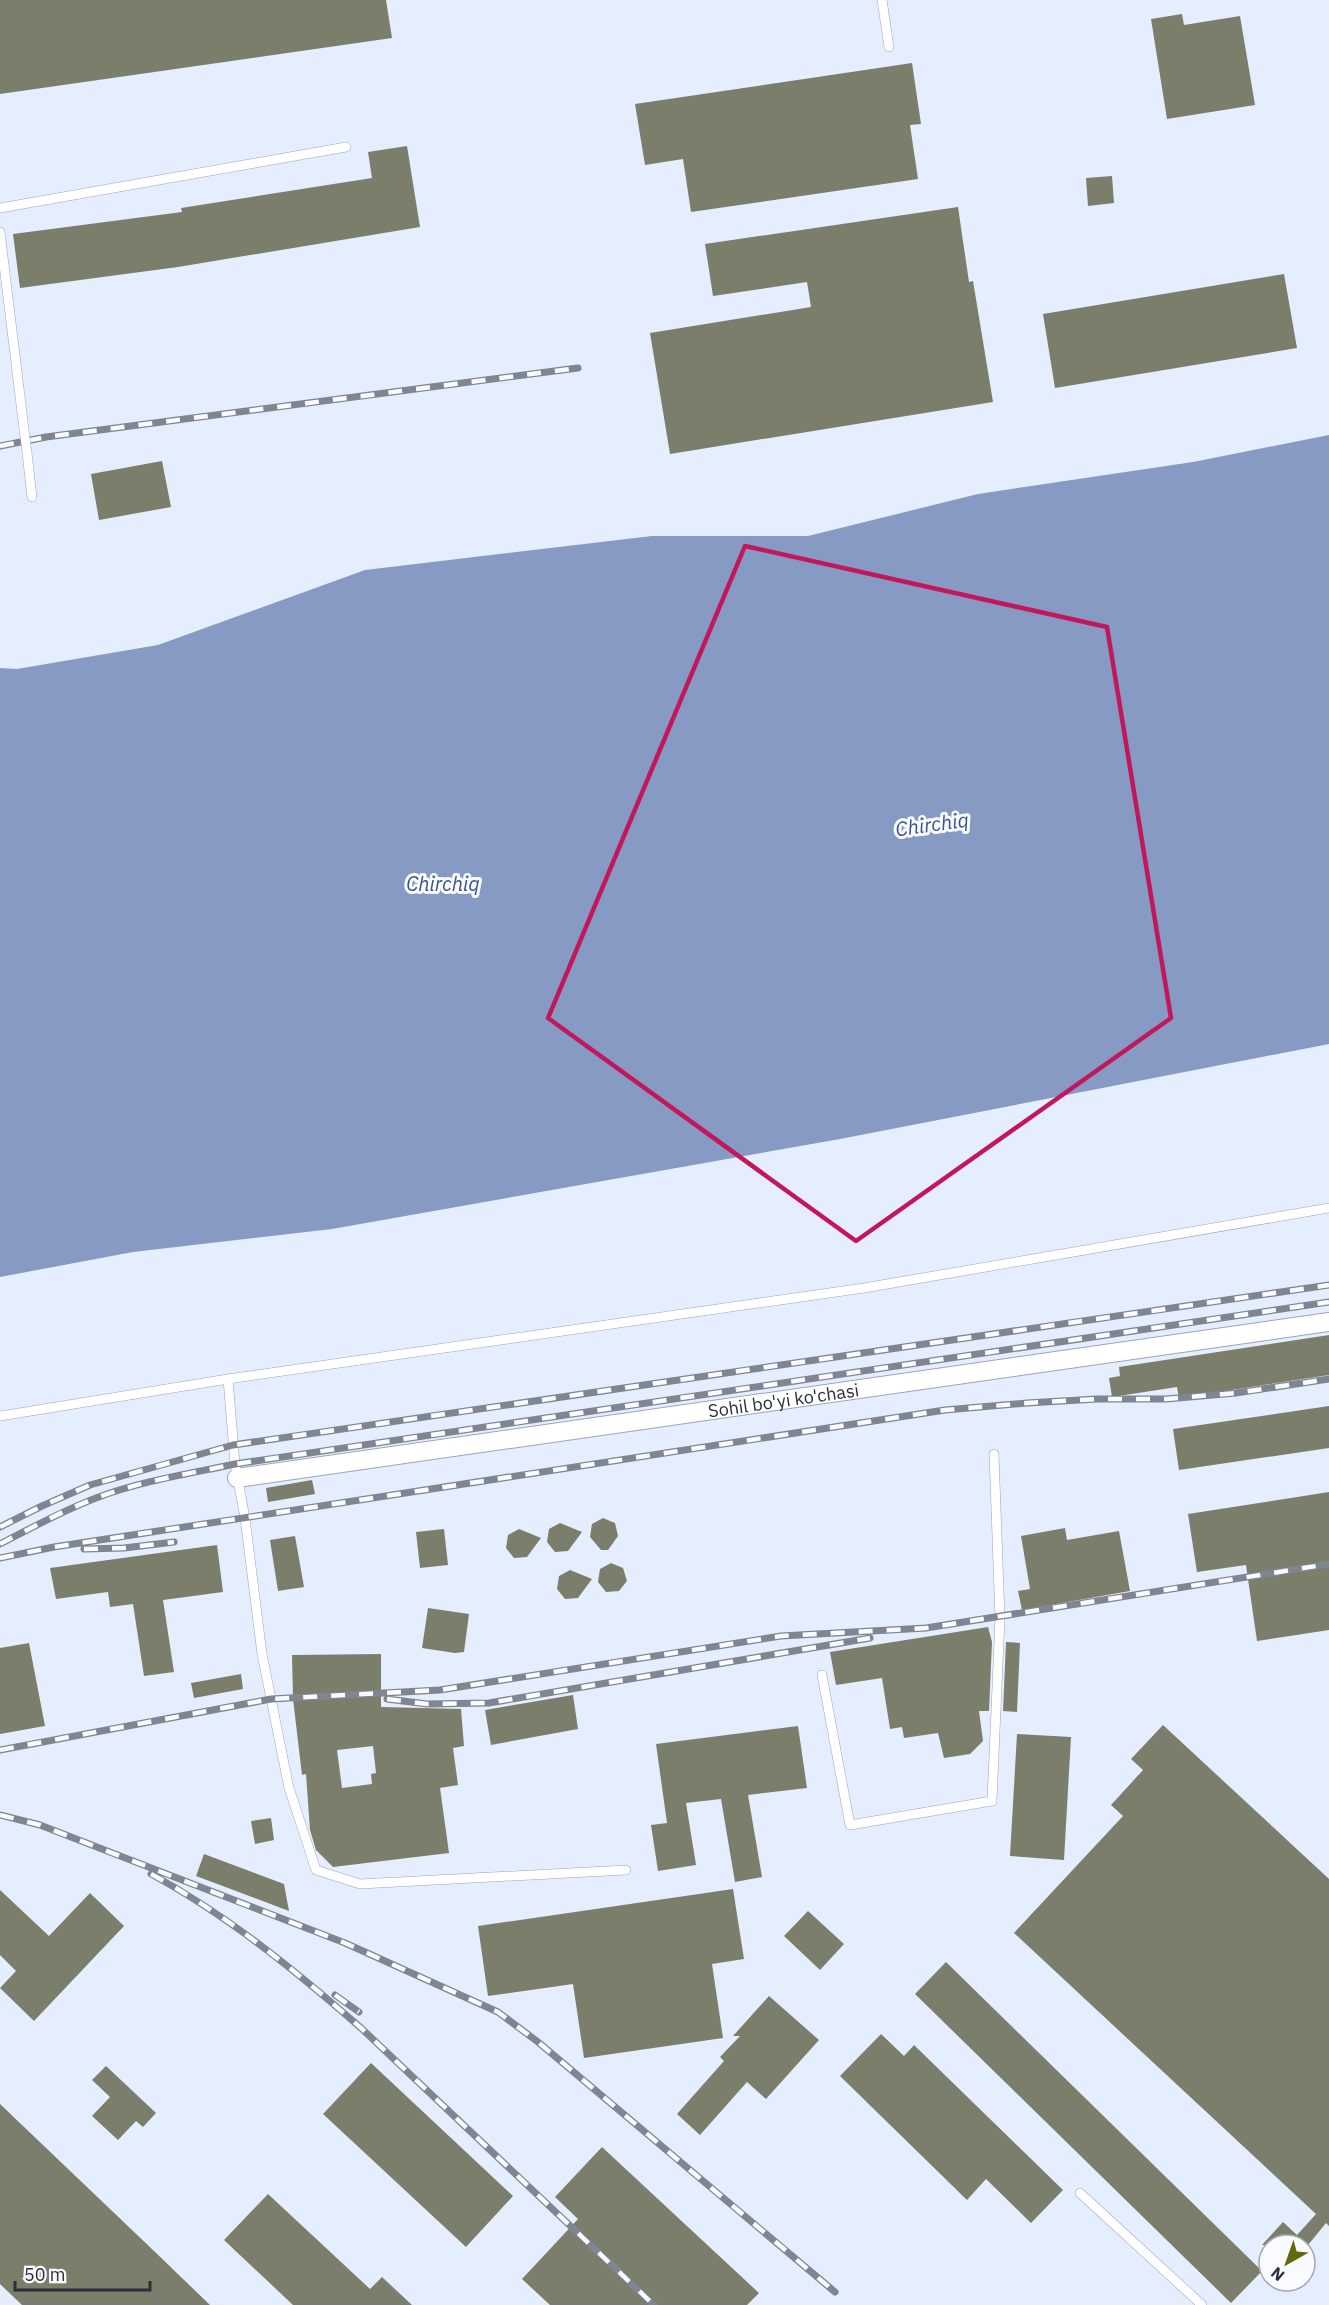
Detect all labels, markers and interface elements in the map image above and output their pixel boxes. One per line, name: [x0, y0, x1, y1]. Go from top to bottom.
water label: Chirchiq: [894, 806, 970, 842]
water label: Chirchiq: [406, 870, 480, 897]
street label: Sohil bo'yi ko'chasi: [706, 1378, 860, 1422]
north arrow: [1257, 2233, 1317, 2293]
scale bar: [15, 2254, 150, 2292]
text: 50 m: [24, 2263, 66, 2286]
text: N: [1266, 2263, 1288, 2286]

